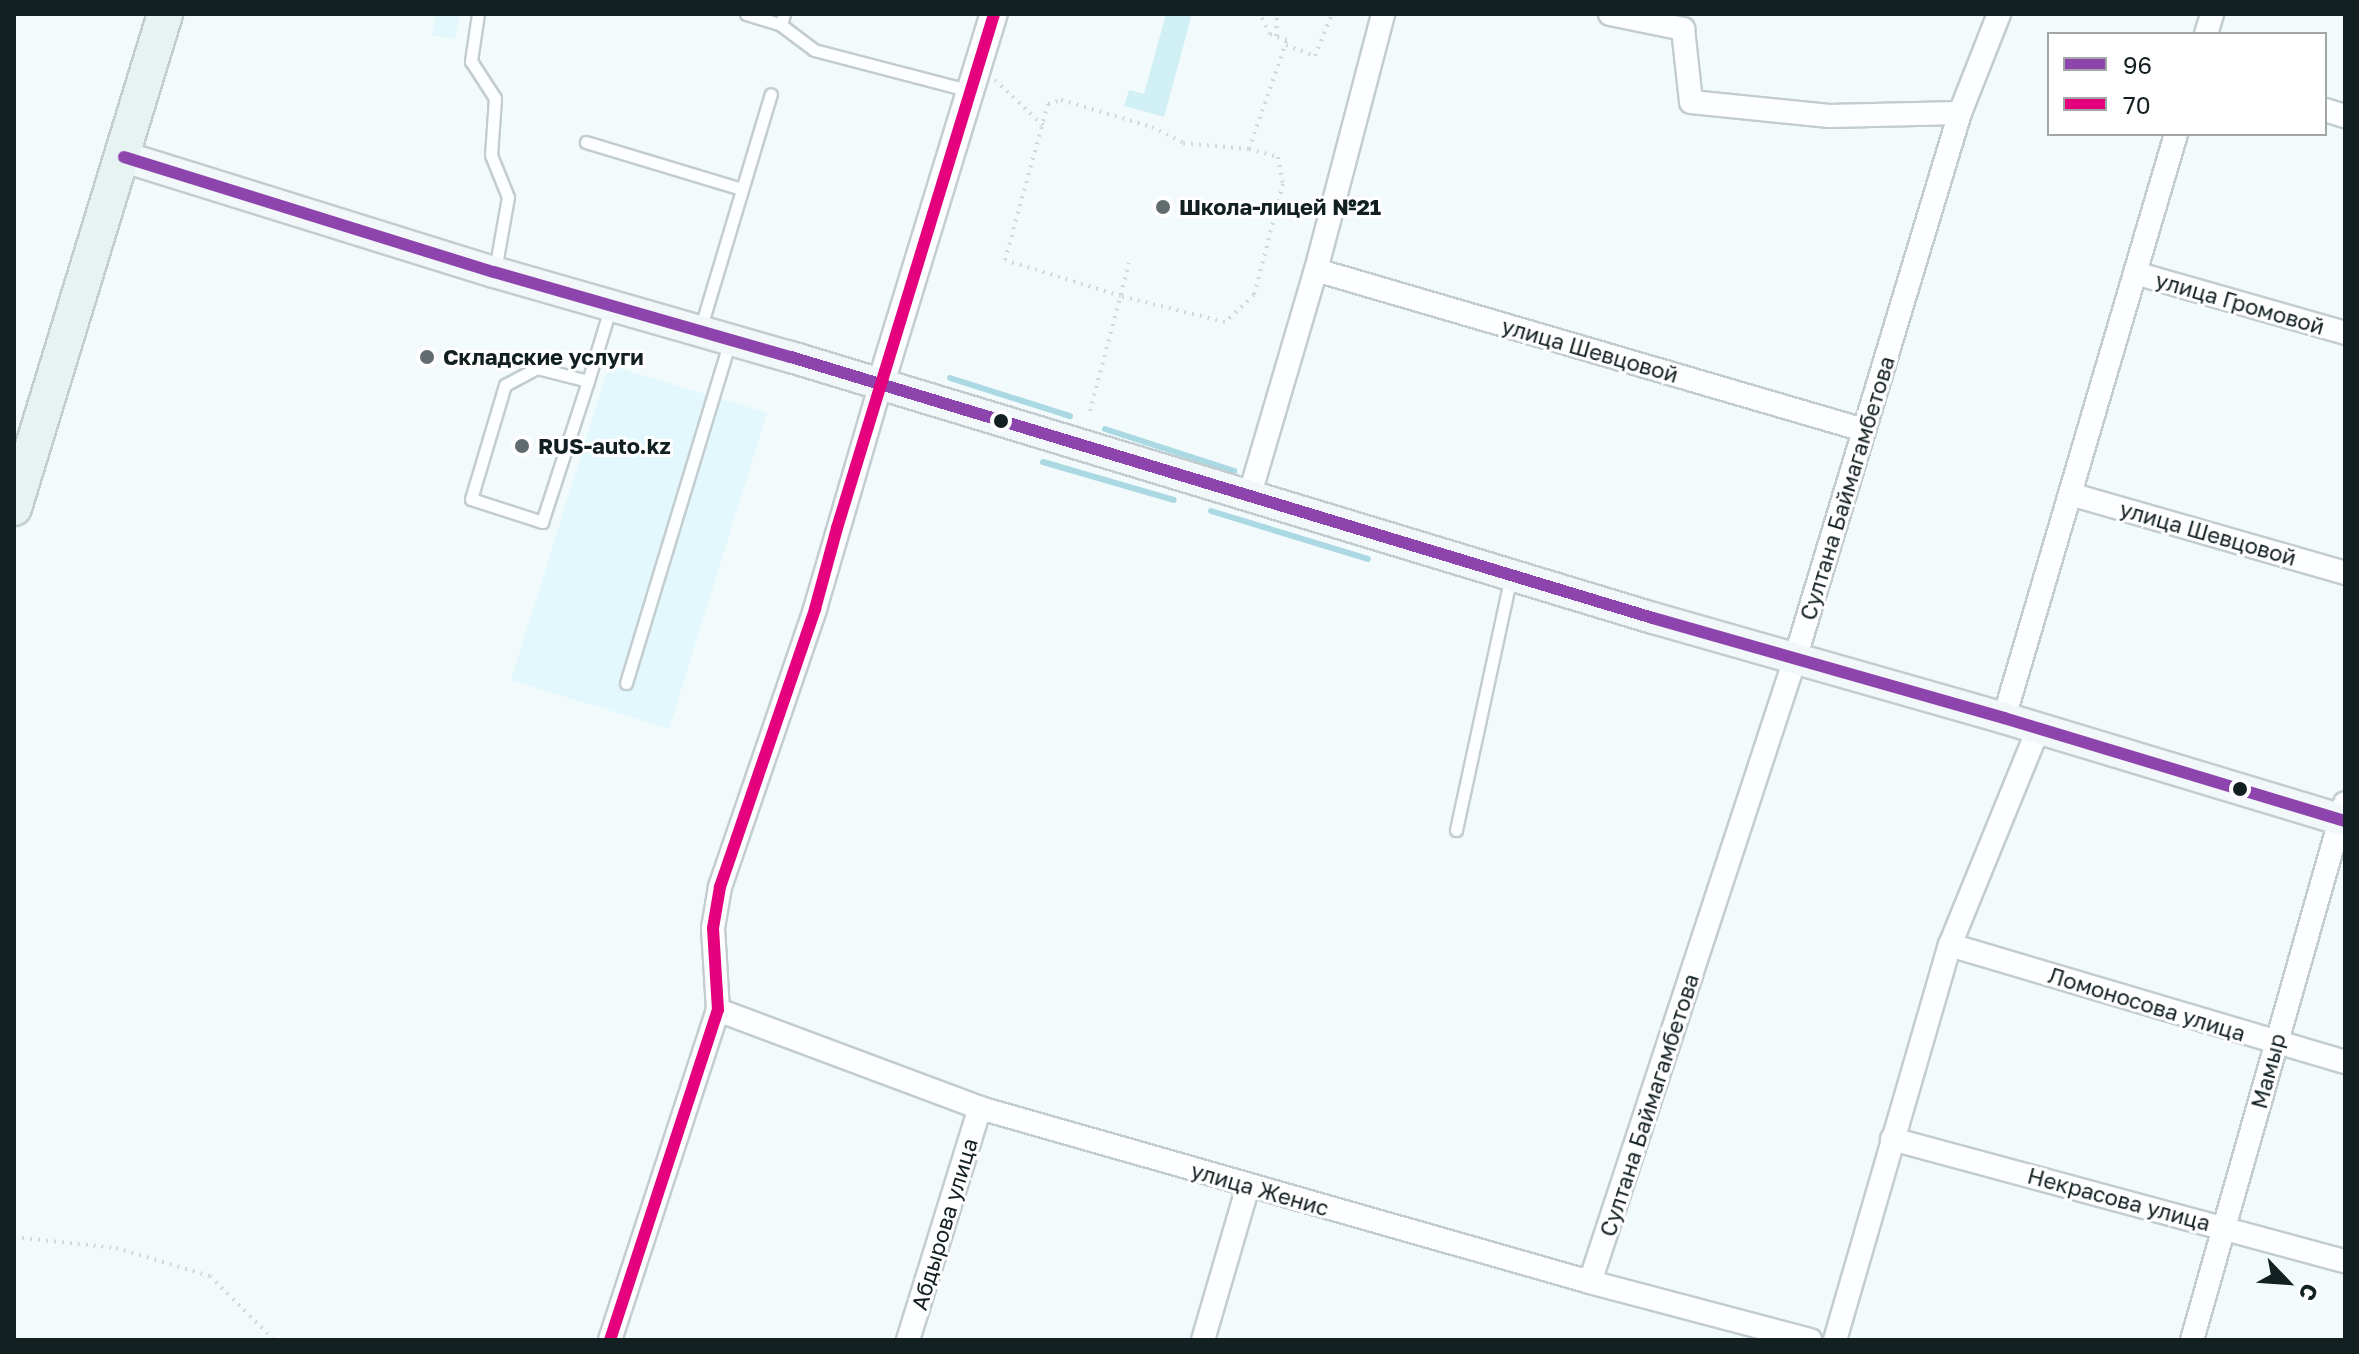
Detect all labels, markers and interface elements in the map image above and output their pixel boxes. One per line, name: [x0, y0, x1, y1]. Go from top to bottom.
legend: [2047, 32, 2327, 136]
text: 96: [2123, 50, 2152, 79]
text: 70: [2123, 90, 2151, 119]
place label: Школа-лицей №21: [1179, 194, 1381, 220]
marker: Школа-лицей №21: [1154, 198, 1172, 216]
street label: улица Громовой: [2152, 266, 2328, 340]
street label: улица Шевцовой: [1499, 312, 1681, 388]
place label: Складские услуги: [443, 344, 644, 370]
marker: Складские услуги: [418, 348, 436, 366]
street label: Султана Баймагамбетова: [1794, 353, 1900, 623]
unlabelled marker: [993, 413, 1009, 429]
place label: RUS-auto.kz: [538, 433, 671, 459]
marker: RUS-auto.kz: [513, 437, 531, 455]
street label: улица Шевцовой: [2117, 495, 2299, 571]
unlabelled marker: [2232, 781, 2248, 797]
street label: Ломоносова улица: [2045, 961, 2249, 1047]
street label: Султана Баймагамбетова: [1594, 970, 1704, 1240]
street label: Мамыр: [2245, 1031, 2291, 1111]
street label: Абдырова улица: [905, 1135, 983, 1313]
street label: улица Женис: [1188, 1157, 1332, 1221]
street label: Некрасова улица: [2025, 1162, 2213, 1236]
north arrow: [2247, 1242, 2327, 1322]
text: С: [2294, 1280, 2325, 1305]

